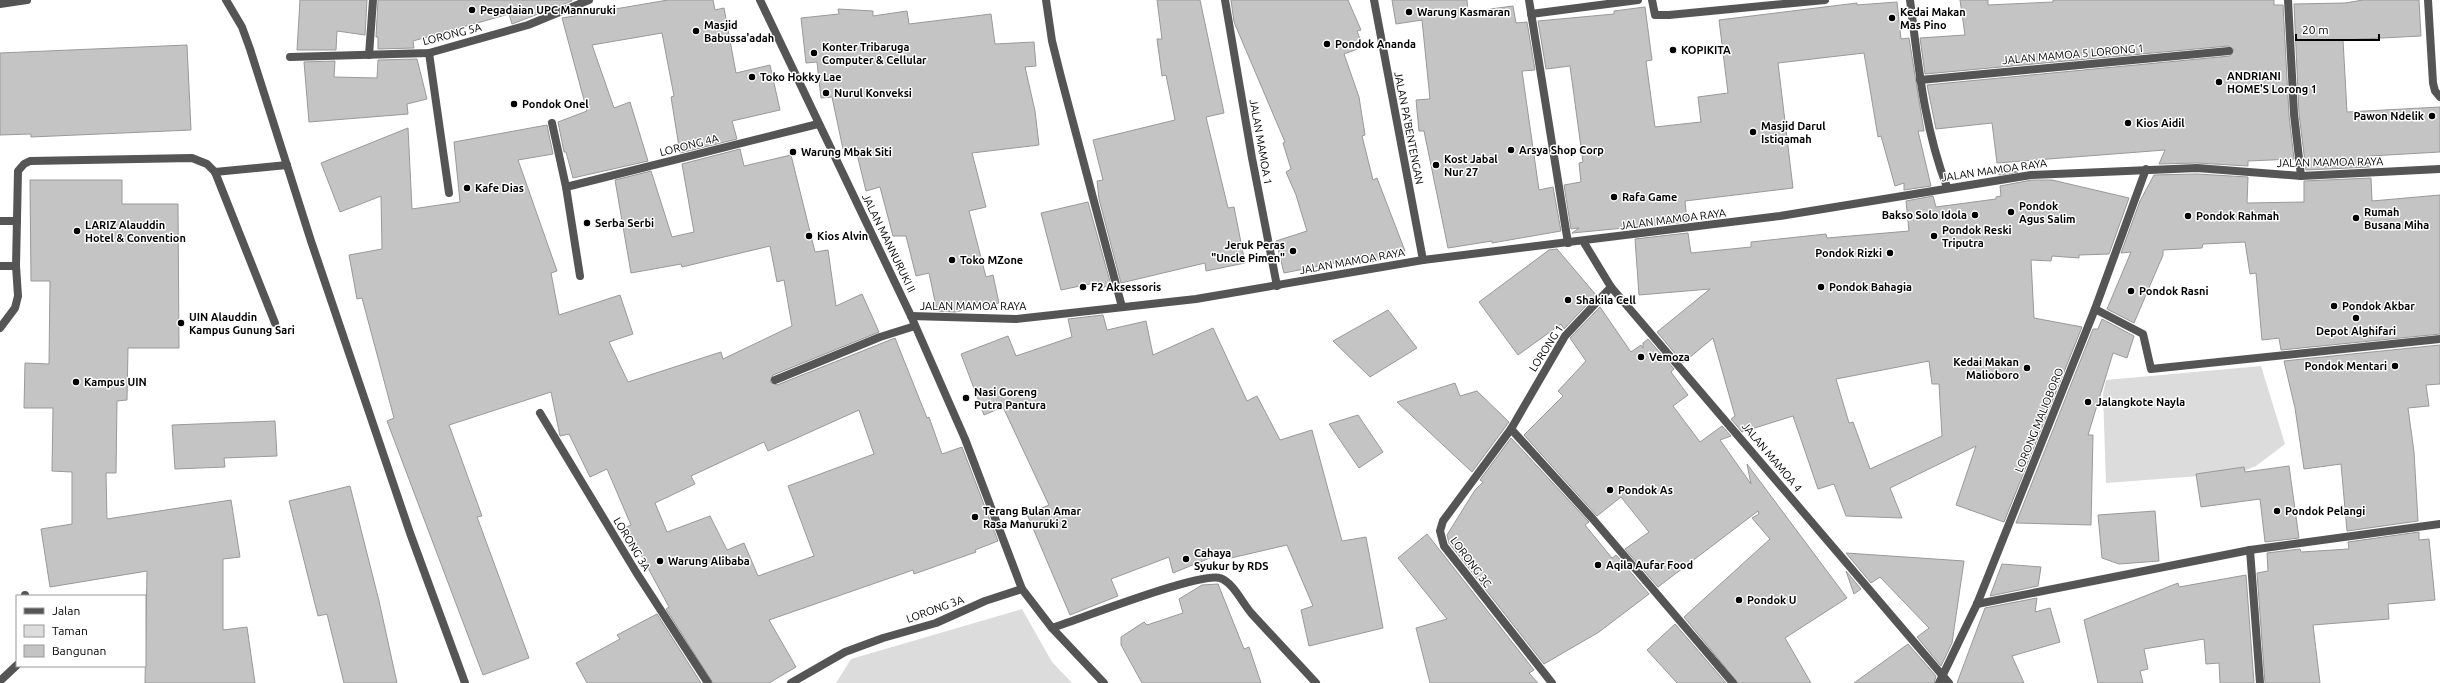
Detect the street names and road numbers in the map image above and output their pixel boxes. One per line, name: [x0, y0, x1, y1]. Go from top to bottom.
street label: LORONG 5A: [421, 21, 483, 47]
street label: JALAN MAMOA 5 LORONG 1: [2002, 42, 2144, 66]
street label: JALAN PA'BENTENGAN: [1392, 71, 1426, 185]
street label: JALAN MAMOA 1: [1248, 98, 1274, 186]
street label: LORONG 4A: [658, 132, 720, 158]
street label: JALAN MAMOA RAYA: [2277, 155, 2384, 169]
street label: JALAN MAMOA RAYA: [1940, 157, 2048, 183]
street label: JALAN MANNURUKI II: [860, 192, 918, 294]
street label: JALAN MAMOA RAYA: [1619, 206, 1727, 231]
street label: JALAN MAMOA RAYA: [1298, 246, 1406, 276]
street label: JALAN MAMOA RAYA: [920, 300, 1027, 312]
street label: LORONG 1: [1527, 322, 1565, 374]
street label: LORONG MALIOBORO: [2013, 366, 2065, 474]
street label: JALAN MAMOA 4: [1740, 420, 1804, 494]
street label: LORONG 3A: [611, 515, 653, 574]
street label: LORONG 3C: [1448, 535, 1494, 590]
street label: LORONG 3A: [905, 593, 966, 625]

